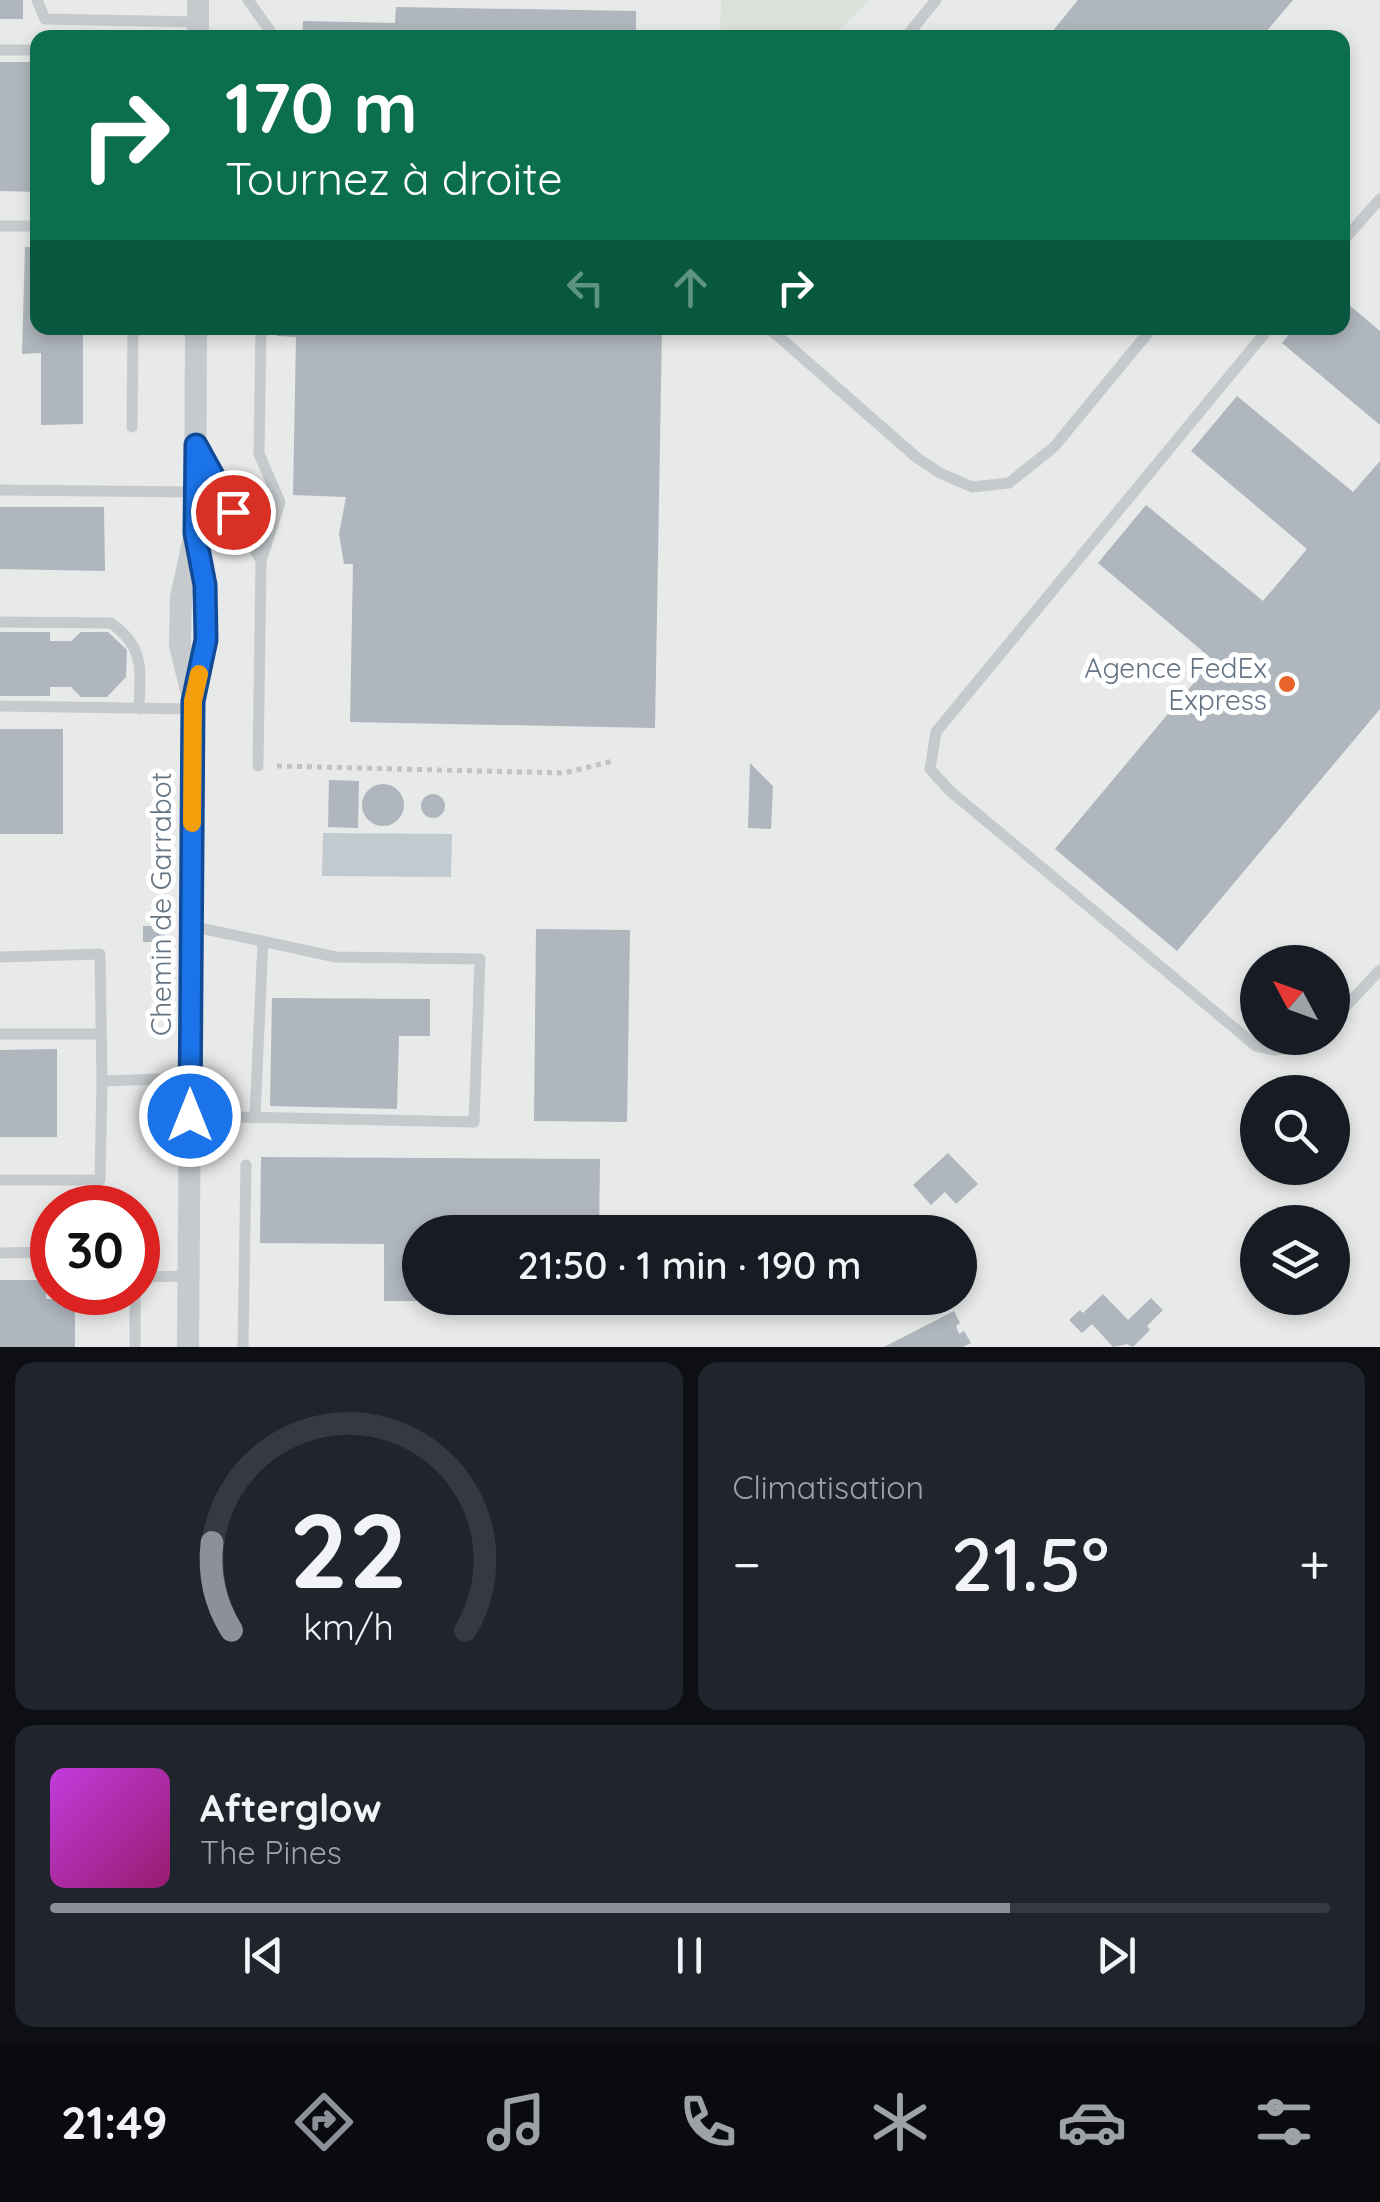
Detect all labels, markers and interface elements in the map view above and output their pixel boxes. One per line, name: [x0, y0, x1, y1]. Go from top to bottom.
text: 170 m: [225, 63, 418, 151]
icon: right: [60, 70, 190, 200]
text: Tournez à droite: [225, 150, 563, 206]
icon: left: [558, 260, 613, 315]
icon: ahead: [663, 260, 718, 315]
icon: right: [768, 260, 823, 315]
pin: [191, 470, 276, 555]
icon: arrive: [206, 485, 261, 540]
place label: Agence FedEx Express: [1084, 650, 1267, 717]
marker: Agence FedEx Express: [1276, 673, 1298, 695]
street label: Chemin de Garrabot: [143, 772, 178, 1036]
north arrow: [1240, 945, 1350, 1055]
map controls: [1240, 945, 1350, 1315]
position arrow: [138, 1064, 242, 1168]
button: search: [1240, 1075, 1350, 1185]
speed limit sign: 30: [30, 1185, 160, 1315]
button: layers: [1240, 1205, 1350, 1315]
text: 21:50 · 1 min · 190 m: [517, 1241, 862, 1289]
text: Climatisation: [733, 1467, 924, 1507]
text: 22: [290, 1484, 408, 1614]
text: 21.5°: [951, 1516, 1109, 1610]
text: −: [733, 1529, 761, 1598]
text: +: [1299, 1529, 1330, 1598]
text: km/h: [303, 1604, 394, 1649]
text: Afterglow: [200, 1784, 382, 1832]
text: The Pines: [200, 1832, 342, 1872]
icon: previous: [236, 1928, 291, 1983]
icon: pause: [662, 1928, 717, 1983]
icon: next: [1089, 1928, 1144, 1983]
icon: directions: [289, 2087, 359, 2157]
icon: music: [481, 2087, 551, 2157]
icon: phone: [673, 2087, 743, 2157]
icon: climate: [865, 2087, 935, 2157]
icon: car: [1057, 2087, 1127, 2157]
icon: filters: [1249, 2087, 1319, 2157]
text: 21:49: [61, 2094, 167, 2150]

